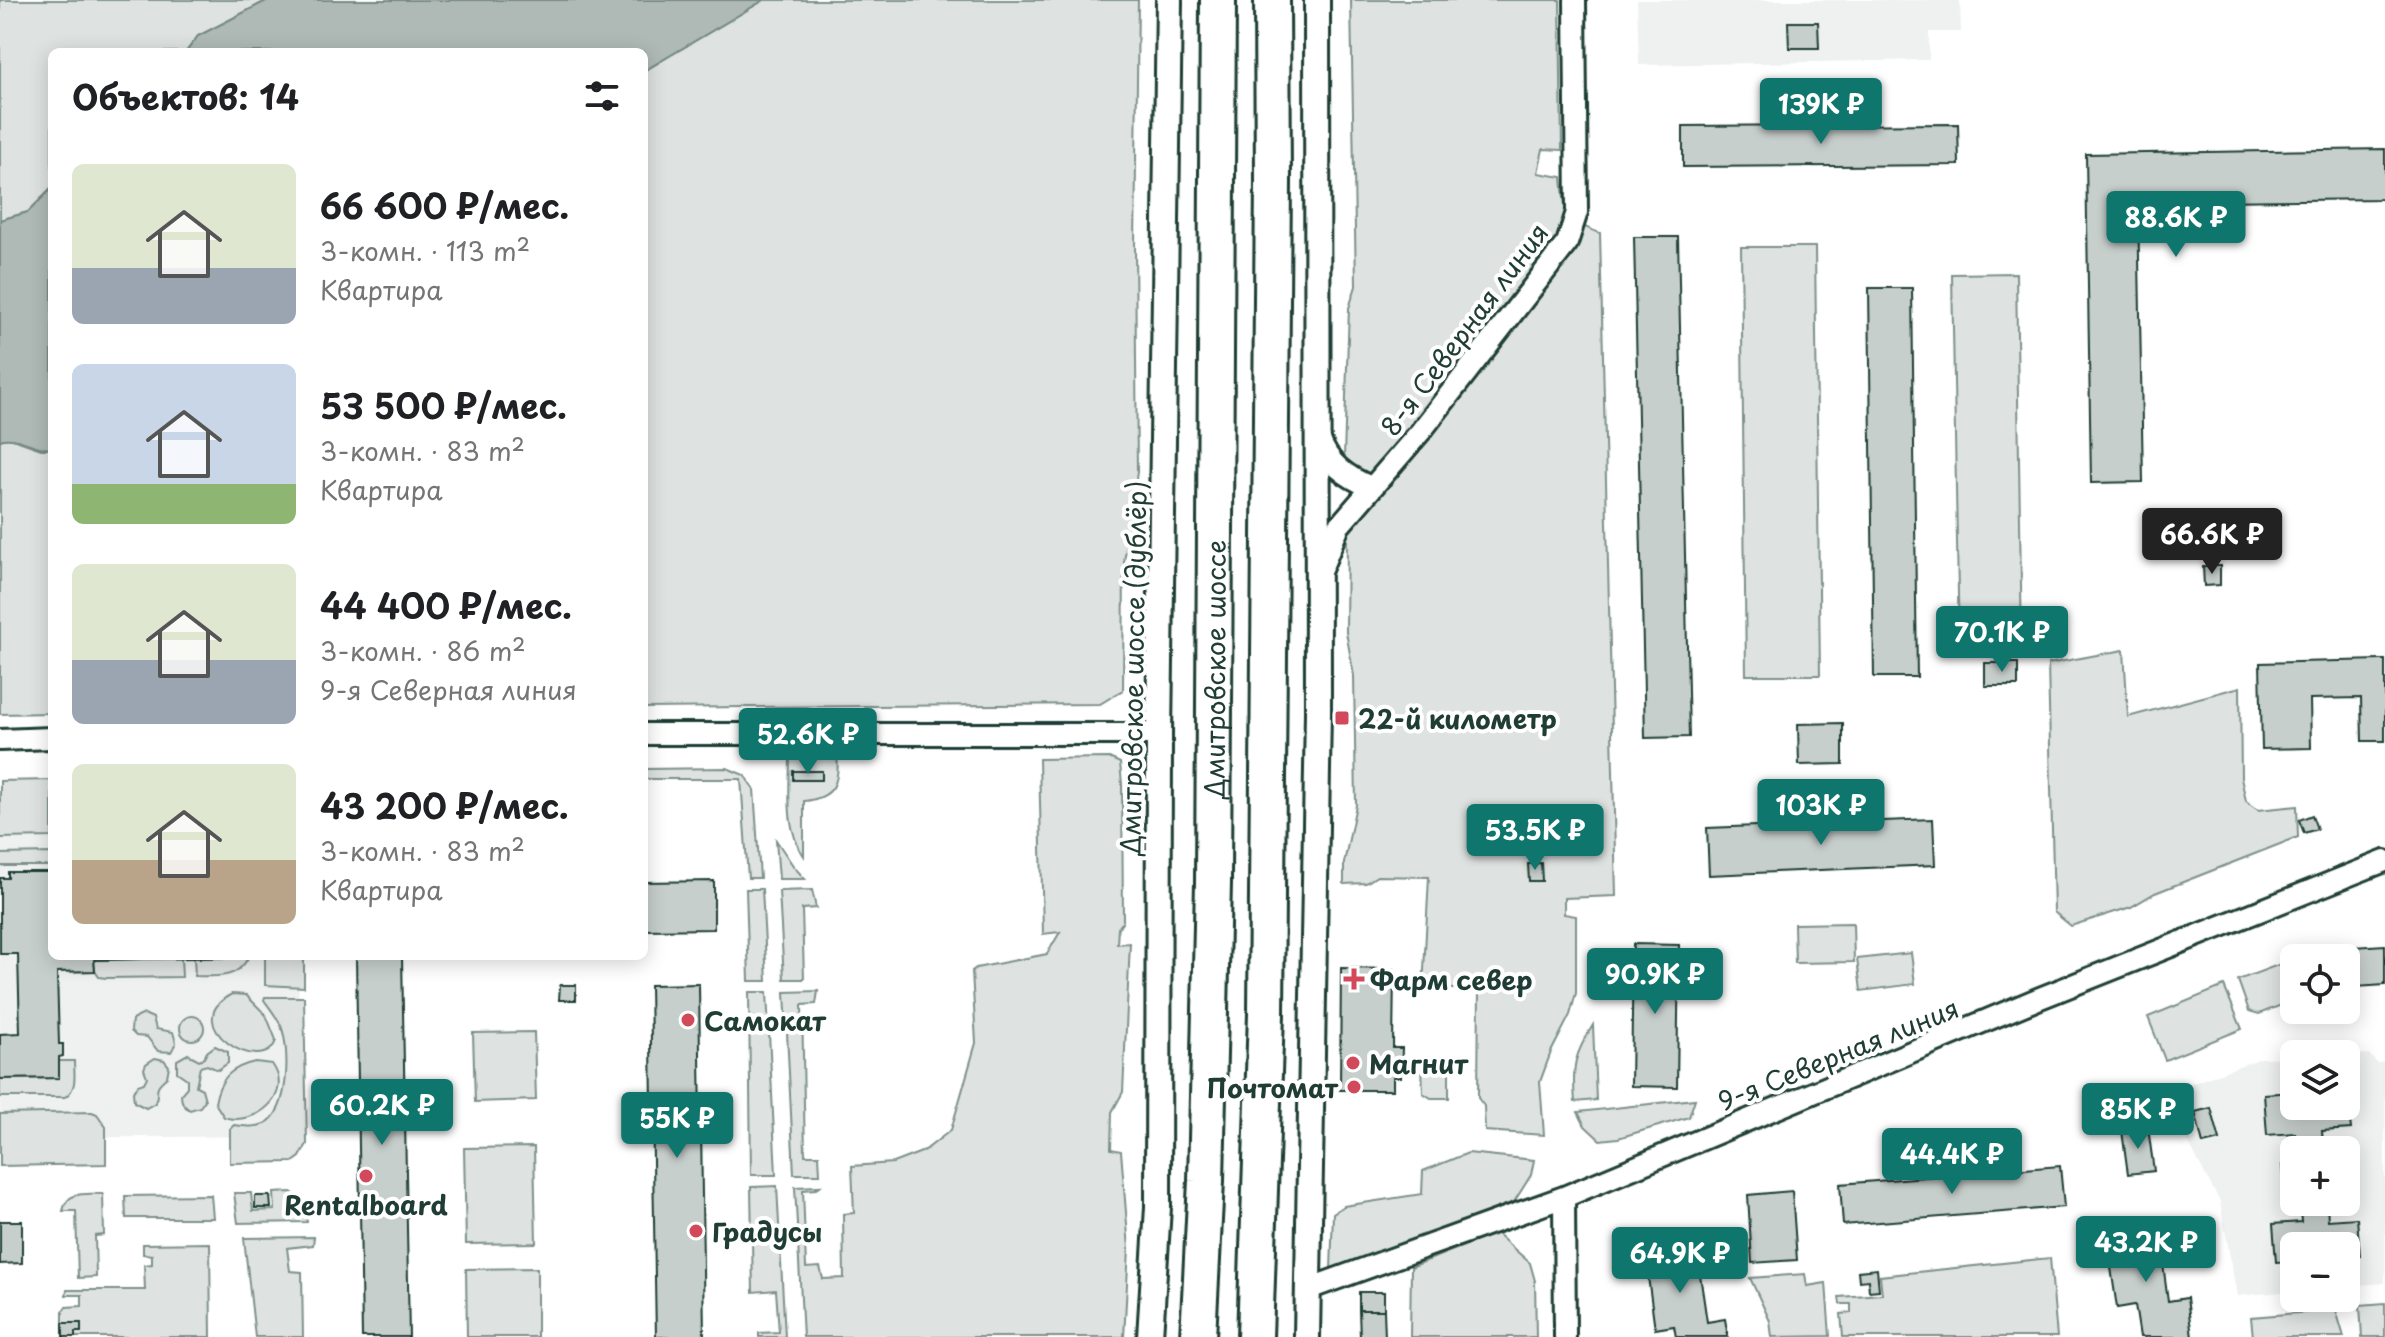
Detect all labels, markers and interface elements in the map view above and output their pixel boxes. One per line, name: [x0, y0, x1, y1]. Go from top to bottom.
text: Объектов: 14: [72, 70, 299, 122]
icon: filters: [580, 74, 624, 118]
pin: 139K ₽: [1756, 78, 1886, 146]
text: 139K ₽: [1778, 84, 1864, 123]
text: 66 600 ₽/мес.: [320, 179, 569, 231]
pin: 88.6K ₽: [2102, 191, 2250, 259]
icon: home: [136, 196, 232, 292]
text: 88.6K ₽: [2124, 197, 2228, 236]
street label: 8-я Северная линия: [1371, 214, 1557, 444]
text: 3-комн. · 113 m²: [320, 231, 530, 270]
text: Квартира: [320, 270, 443, 309]
text: 53 500 ₽/мес.: [320, 379, 567, 431]
icon: home: [136, 396, 232, 492]
text: 3-комн. · 83 m²: [320, 431, 525, 470]
text: Квартира: [320, 470, 443, 509]
street label: Дмитровское шоссе (дублёр): [1110, 480, 1156, 857]
pin: 66.6K ₽: [2138, 508, 2286, 576]
text: 66.6K ₽: [2160, 514, 2264, 553]
street label: Дмитровское шоссе: [1194, 540, 1234, 800]
text: 44 400 ₽/мес.: [320, 579, 572, 631]
icon: home: [136, 596, 232, 692]
pin: 70.1K ₽: [1928, 606, 2076, 674]
text: 70.1K ₽: [1954, 612, 2050, 651]
text: 3-комн. · 86 m²: [320, 631, 526, 670]
text: 9-я Северная линия: [320, 670, 577, 709]
place label: 22-й километр: [1358, 699, 1557, 738]
pin: 52.6K ₽: [734, 708, 882, 776]
marker: 22-й километр: [1333, 709, 1351, 727]
text: 52.6K ₽: [757, 714, 859, 753]
text: 43 200 ₽/мес.: [320, 779, 569, 831]
pin: 103K ₽: [1756, 779, 1886, 847]
text: 103K ₽: [1775, 785, 1867, 824]
icon: home: [136, 796, 232, 892]
pin: 53.5K ₽: [1461, 804, 1609, 872]
text: 53.5K ₽: [1485, 810, 1585, 849]
text: 3-комн. · 83 m²: [320, 831, 525, 870]
text: Квартира: [320, 870, 443, 909]
map controls: [2280, 944, 2360, 1312]
button: locate: [2280, 944, 2360, 1024]
pin: 90.9K ₽: [1581, 948, 1729, 1016]
text: 90.9K ₽: [1605, 954, 1705, 993]
place label: Фарм север: [1370, 960, 1533, 999]
marker: Фарм север: [1345, 970, 1363, 988]
street label: 9-я Северная линия: [1712, 988, 1964, 1120]
place label: Самокат: [704, 1001, 827, 1040]
marker: Самокат: [679, 1011, 697, 1029]
button: layers: [2280, 1040, 2360, 1120]
place label: Магнит: [1369, 1044, 1469, 1083]
marker: Магнит: [1344, 1054, 1362, 1072]
place label: Почтомат: [1207, 1068, 1339, 1107]
marker: Почтомат: [1345, 1078, 1363, 1096]
pin: 60.2K ₽: [308, 1079, 456, 1147]
pin: 85K ₽: [2082, 1083, 2194, 1151]
text: 60.2K ₽: [329, 1085, 435, 1124]
text: 85K ₽: [2100, 1089, 2176, 1128]
pin: 55K ₽: [621, 1092, 733, 1160]
text: 55K ₽: [639, 1098, 715, 1137]
pin: 44.4K ₽: [1878, 1128, 2026, 1196]
text: 44.4K ₽: [1900, 1134, 2004, 1173]
button: +: [2280, 1136, 2360, 1216]
marker: Rentalboard: [357, 1167, 375, 1185]
place label: Rentalboard: [284, 1185, 448, 1224]
place label: Градусы: [712, 1212, 822, 1251]
pin: 43.2K ₽: [2072, 1216, 2220, 1284]
marker: Градусы: [687, 1222, 705, 1240]
text: 43.2K ₽: [2094, 1222, 2198, 1261]
pin: 64.9K ₽: [1606, 1227, 1754, 1295]
button: −: [2280, 1232, 2360, 1312]
text: 64.9K ₽: [1630, 1233, 1730, 1272]

